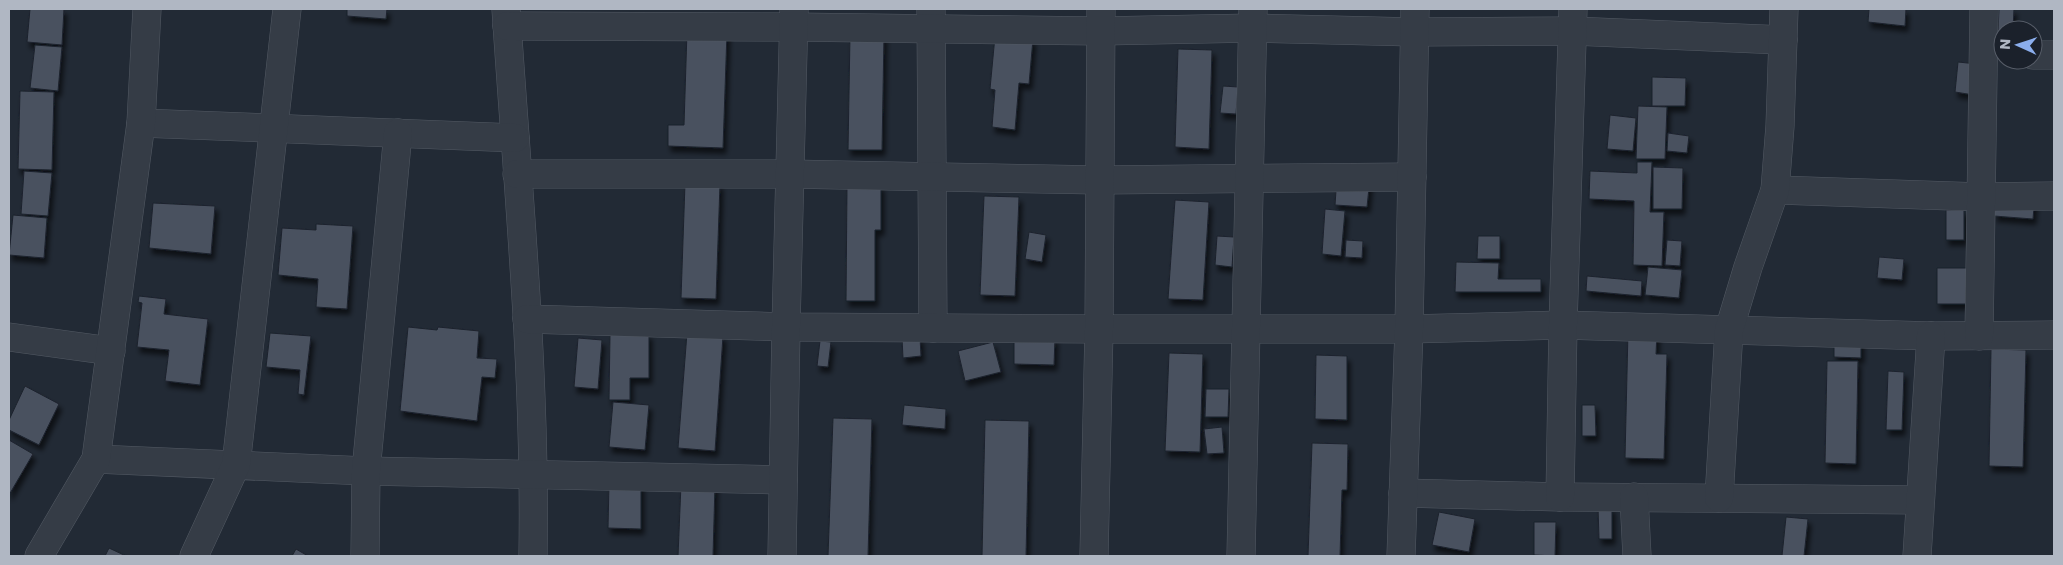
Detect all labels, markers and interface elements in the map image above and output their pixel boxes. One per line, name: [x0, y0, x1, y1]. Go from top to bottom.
north arrow: [1993, 20, 2043, 70]
text: N: [1995, 39, 2015, 50]

